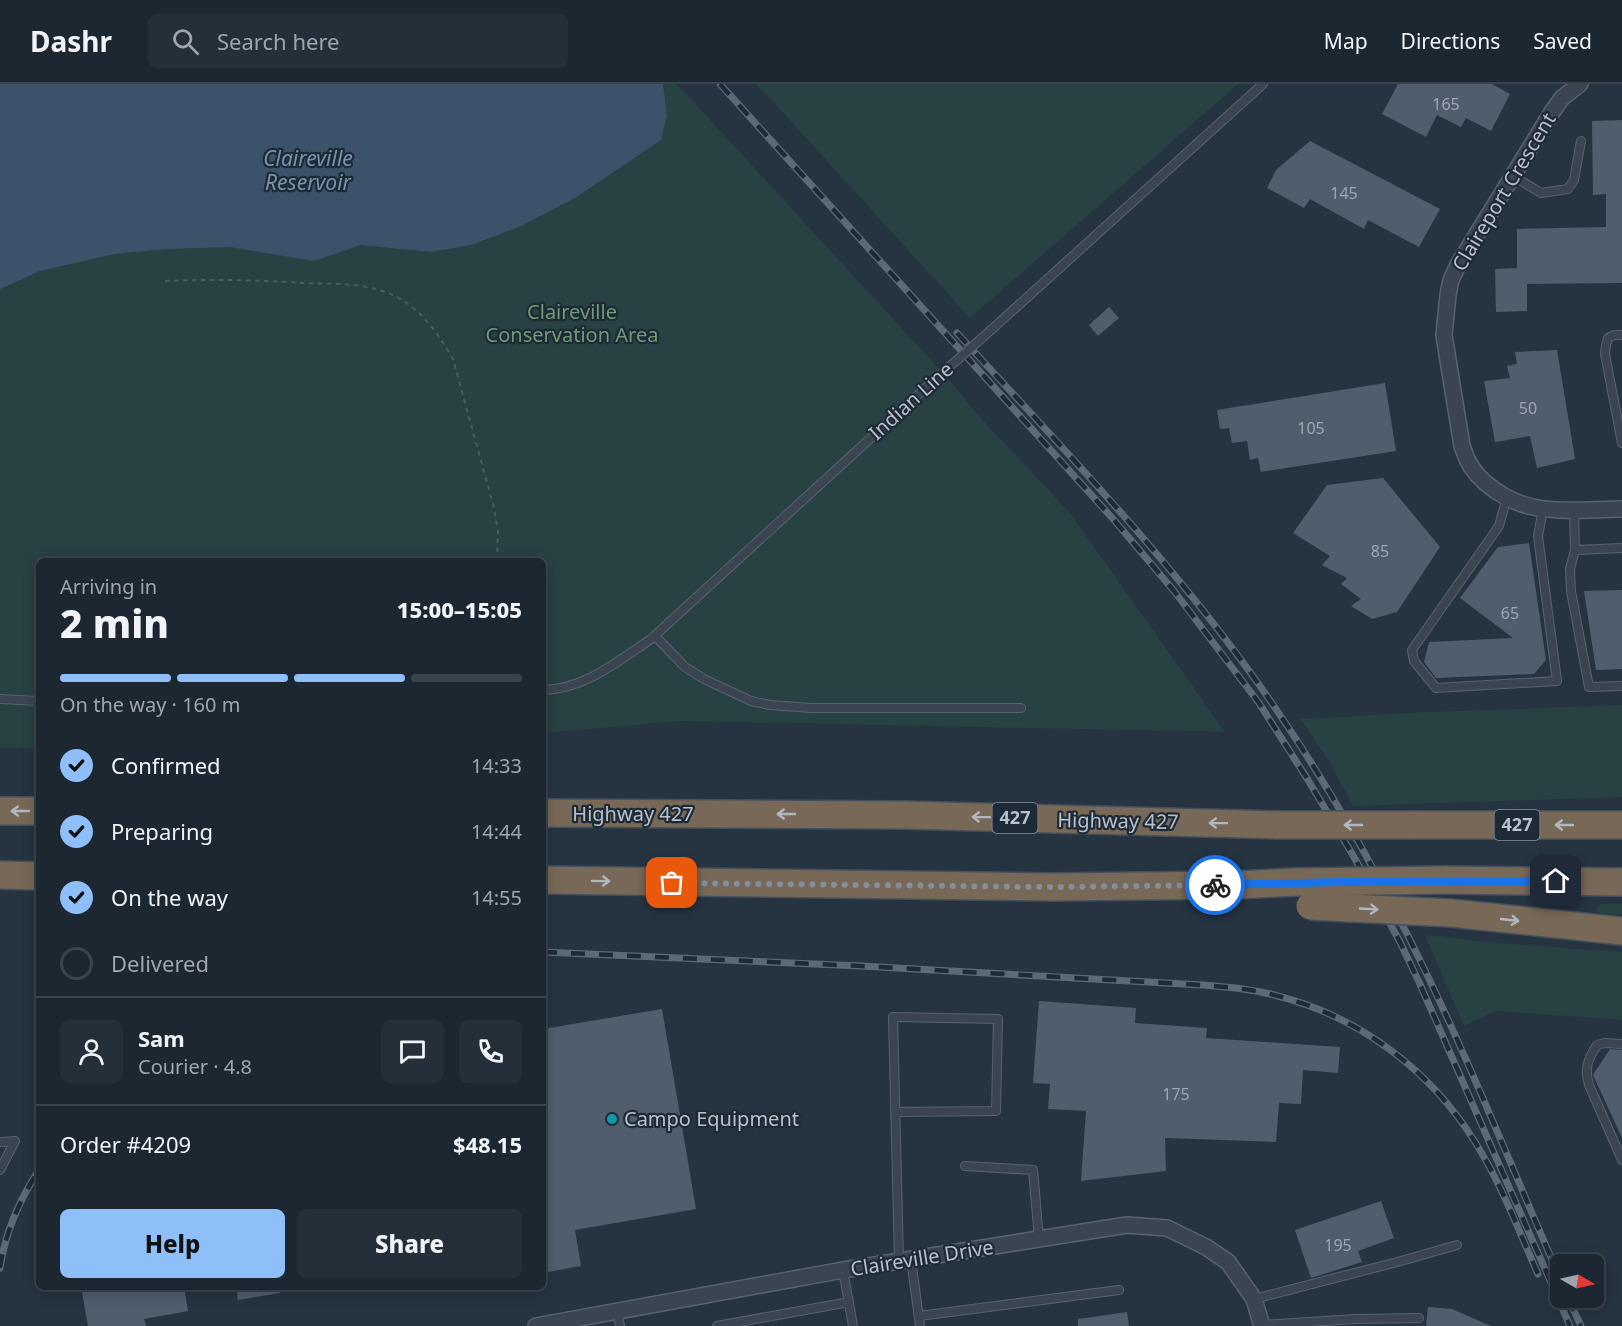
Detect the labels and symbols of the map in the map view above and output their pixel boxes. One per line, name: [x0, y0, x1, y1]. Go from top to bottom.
house number: 165: [1432, 93, 1460, 115]
street label: Claireport Crescent: [1446, 108, 1562, 276]
water label: Claireville Reservoir: [263, 144, 353, 196]
house number: 145: [1330, 182, 1358, 204]
park label: Claireville Conservation Area: [486, 298, 658, 348]
street label: Indian Line: [863, 356, 959, 446]
house number: 50: [1519, 397, 1537, 419]
house number: 105: [1297, 417, 1325, 439]
house number: 85: [1371, 540, 1389, 562]
house number: 65: [1501, 602, 1519, 624]
street label: Highway 427: [572, 800, 694, 827]
road number: 427: [992, 803, 1038, 833]
one-way arrow: [10, 805, 30, 817]
street label: Highway 427: [1057, 806, 1179, 835]
one-way arrow: [777, 808, 797, 820]
road number: 427: [1494, 810, 1540, 840]
one-way arrow: [972, 812, 992, 823]
one-way arrow: [1209, 818, 1229, 829]
one-way arrow: [1343, 819, 1363, 831]
one-way arrow: [1554, 819, 1574, 831]
courier: [1185, 855, 1245, 915]
pin: [1530, 855, 1581, 906]
pin: [646, 857, 697, 908]
one-way arrow: [591, 876, 611, 887]
one-way arrow: [1358, 903, 1378, 914]
one-way arrow: [1499, 914, 1519, 925]
house number: 175: [1162, 1083, 1190, 1105]
place label: Campo Equipment: [624, 1105, 799, 1132]
marker: Campo Equipment: [605, 1112, 619, 1126]
street label: Claireville Drive: [848, 1233, 995, 1282]
house number: 195: [1324, 1234, 1352, 1256]
north arrow: [1550, 1254, 1604, 1308]

